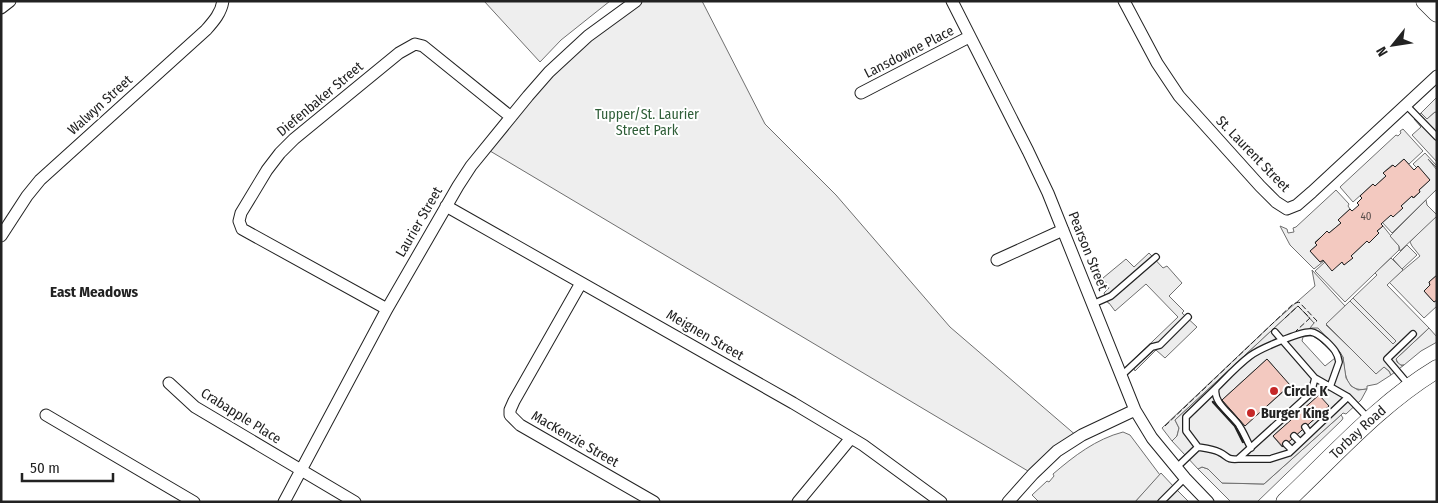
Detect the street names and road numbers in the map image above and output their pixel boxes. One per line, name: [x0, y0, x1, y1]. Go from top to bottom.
street label: Lansdowne Place: [861, 22, 957, 82]
street label: Diefenbaker Street: [274, 58, 367, 140]
street label: Walwyn Street: [64, 71, 136, 138]
street label: St. Laurent Street: [1212, 112, 1294, 196]
street label: Laurier Street: [392, 184, 446, 260]
street label: Pearson Street: [1064, 209, 1112, 293]
street label: Meignen Street: [663, 306, 747, 364]
street label: Crabapple Place: [198, 385, 284, 447]
street label: Torbay Road: [1326, 402, 1389, 462]
street label: MacKenzie Street: [528, 407, 622, 471]

